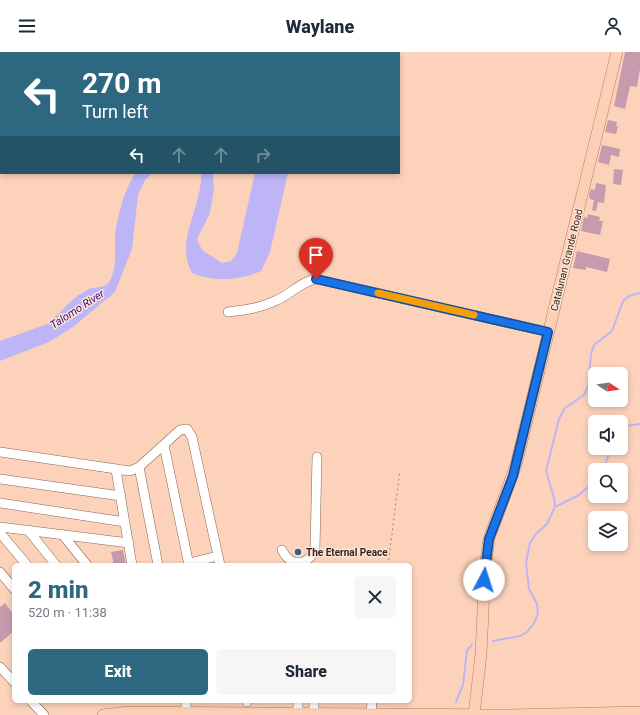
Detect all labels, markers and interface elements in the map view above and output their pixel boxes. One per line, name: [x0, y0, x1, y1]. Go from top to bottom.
icon: menu: [16, 15, 38, 37]
icon: person: [602, 15, 624, 37]
text: Waylane: [286, 16, 354, 37]
text: 270 m: [82, 67, 161, 100]
icon: left: [16, 68, 68, 120]
text: Turn left: [82, 101, 148, 122]
icon: left: [126, 144, 148, 166]
icon: ahead: [168, 144, 190, 166]
icon: ahead: [210, 144, 232, 166]
icon: right: [252, 144, 274, 166]
street label: Catalunan Grande Road: [548, 208, 585, 312]
pin: [299, 238, 333, 279]
icon: arrive: [305, 244, 327, 266]
water label: Talomo River: [48, 287, 107, 332]
north arrow: [588, 367, 628, 407]
map controls: [588, 367, 628, 551]
button: sound: [588, 415, 628, 455]
button: search: [588, 463, 628, 503]
button: layers: [588, 511, 628, 551]
marker: The Eternal Peace: [293, 547, 303, 557]
place label: The Eternal Peace: [306, 547, 388, 558]
position arrow: [463, 559, 505, 601]
text: 2 min: [28, 576, 89, 604]
button: close: [354, 576, 396, 618]
text: 520 m · 11:38: [28, 605, 107, 620]
button: Exit: [28, 649, 208, 695]
button: Share: [216, 649, 396, 695]

